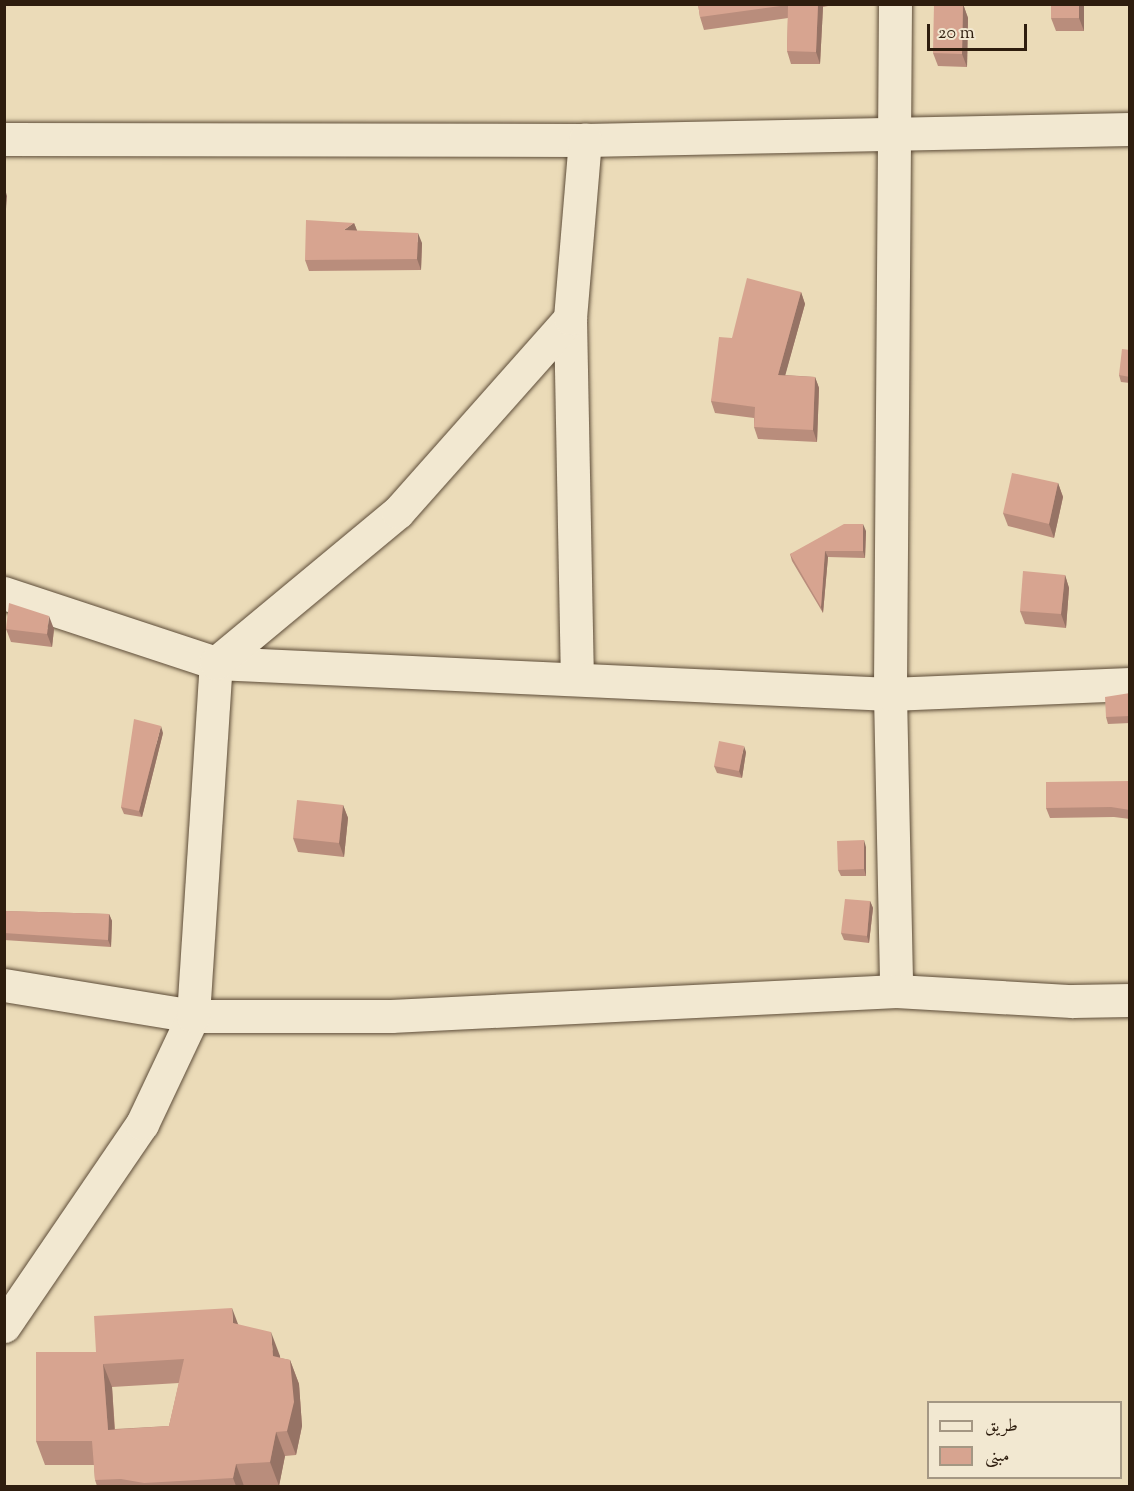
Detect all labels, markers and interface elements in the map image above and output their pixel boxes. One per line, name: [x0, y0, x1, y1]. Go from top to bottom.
scale bar: [930, 12, 1030, 50]
text: 20 m: [938, 21, 975, 47]
legend: [927, 1401, 1122, 1479]
text: طريق: [985, 1414, 1018, 1440]
text: مبنى: [985, 1444, 1010, 1470]

